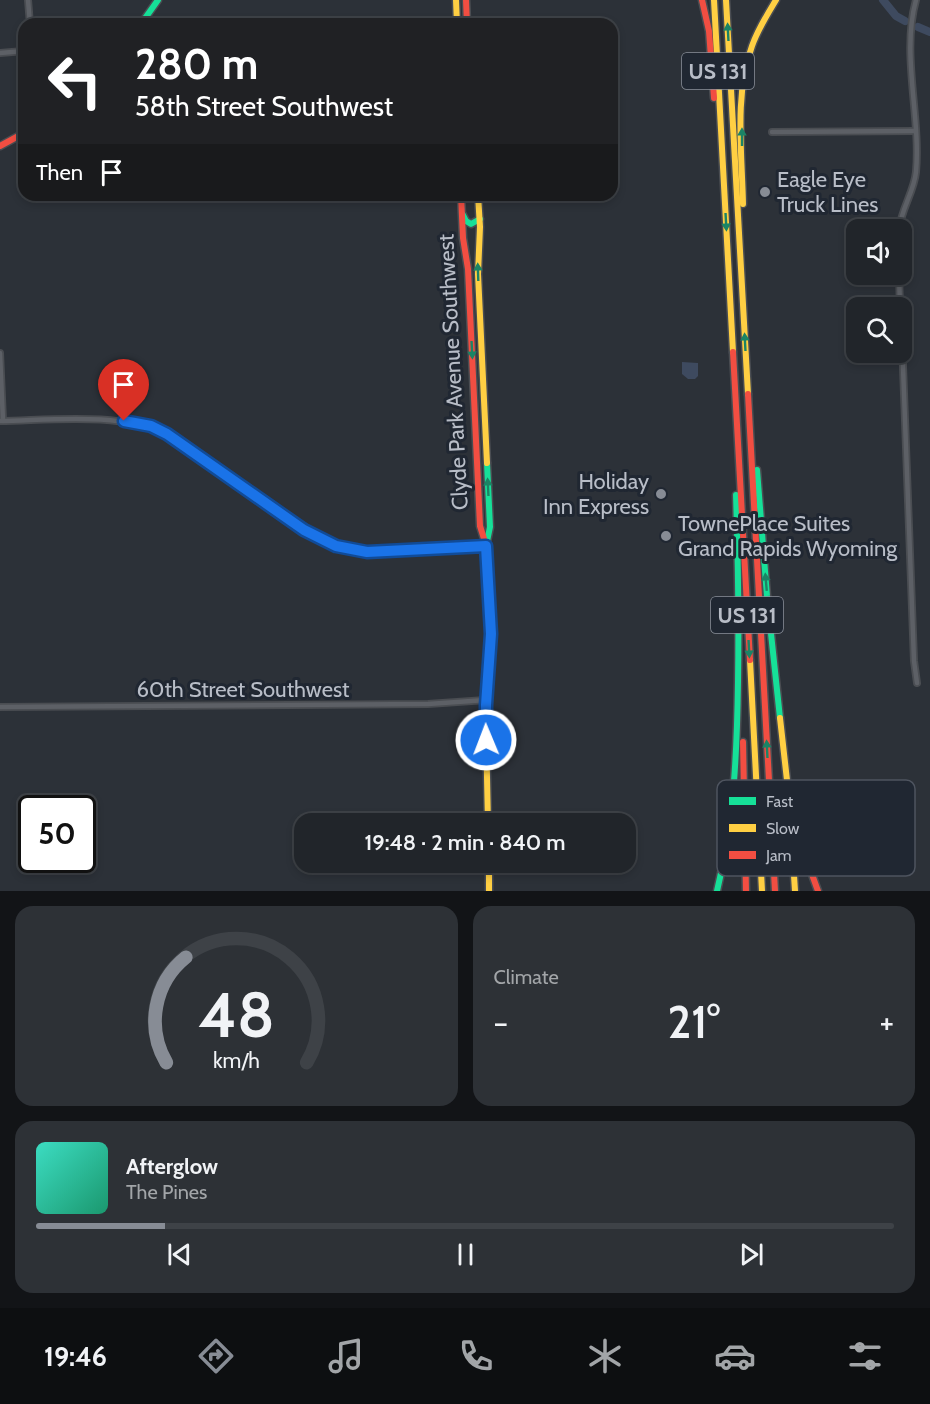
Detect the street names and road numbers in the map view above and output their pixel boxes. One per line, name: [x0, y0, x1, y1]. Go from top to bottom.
road number: US 131: [682, 53, 754, 89]
street label: Clyde Park Avenue Southwest: [432, 233, 474, 511]
road number: US 131: [711, 597, 783, 633]
street label: 60th Street Southwest: [137, 676, 350, 703]

